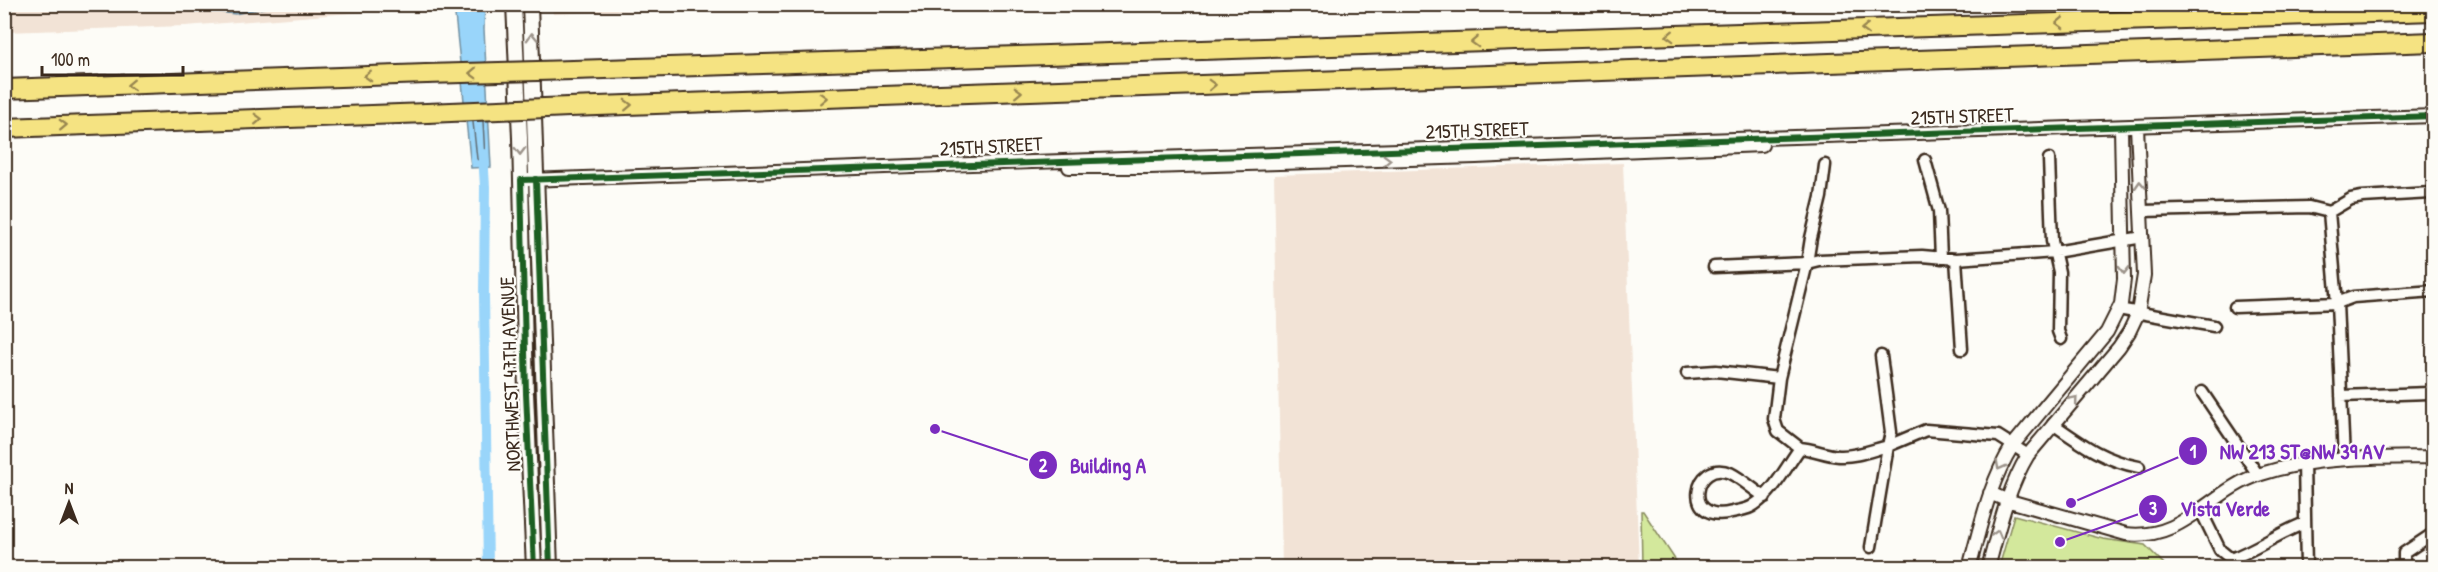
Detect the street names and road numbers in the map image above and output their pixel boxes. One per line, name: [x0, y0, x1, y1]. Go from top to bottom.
street label: 215TH STREET: [1910, 100, 2015, 131]
street label: 215TH STREET: [1425, 114, 1530, 145]
street label: 215TH STREET: [939, 129, 1044, 162]
street label: NORTHWEST 47TH AVENUE: [493, 276, 526, 472]

